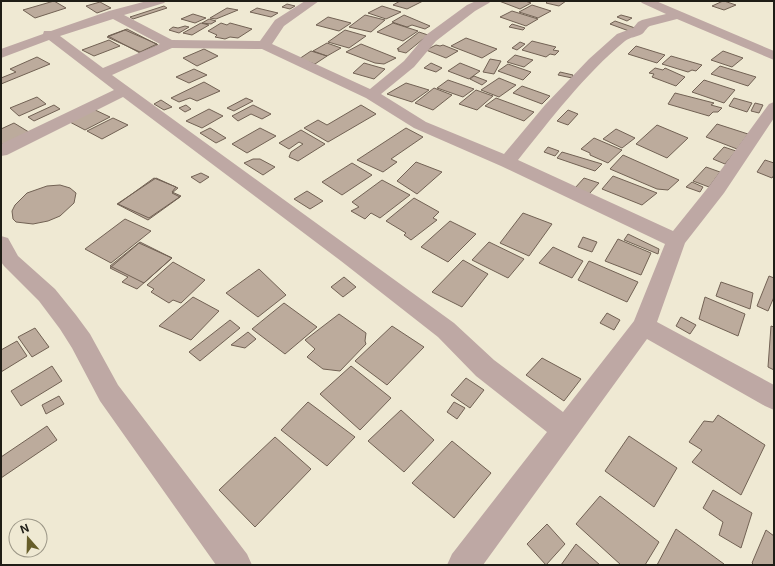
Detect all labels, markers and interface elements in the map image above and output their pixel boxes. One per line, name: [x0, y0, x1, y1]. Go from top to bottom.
north arrow: [8, 518, 48, 558]
text: N: [18, 521, 31, 537]

